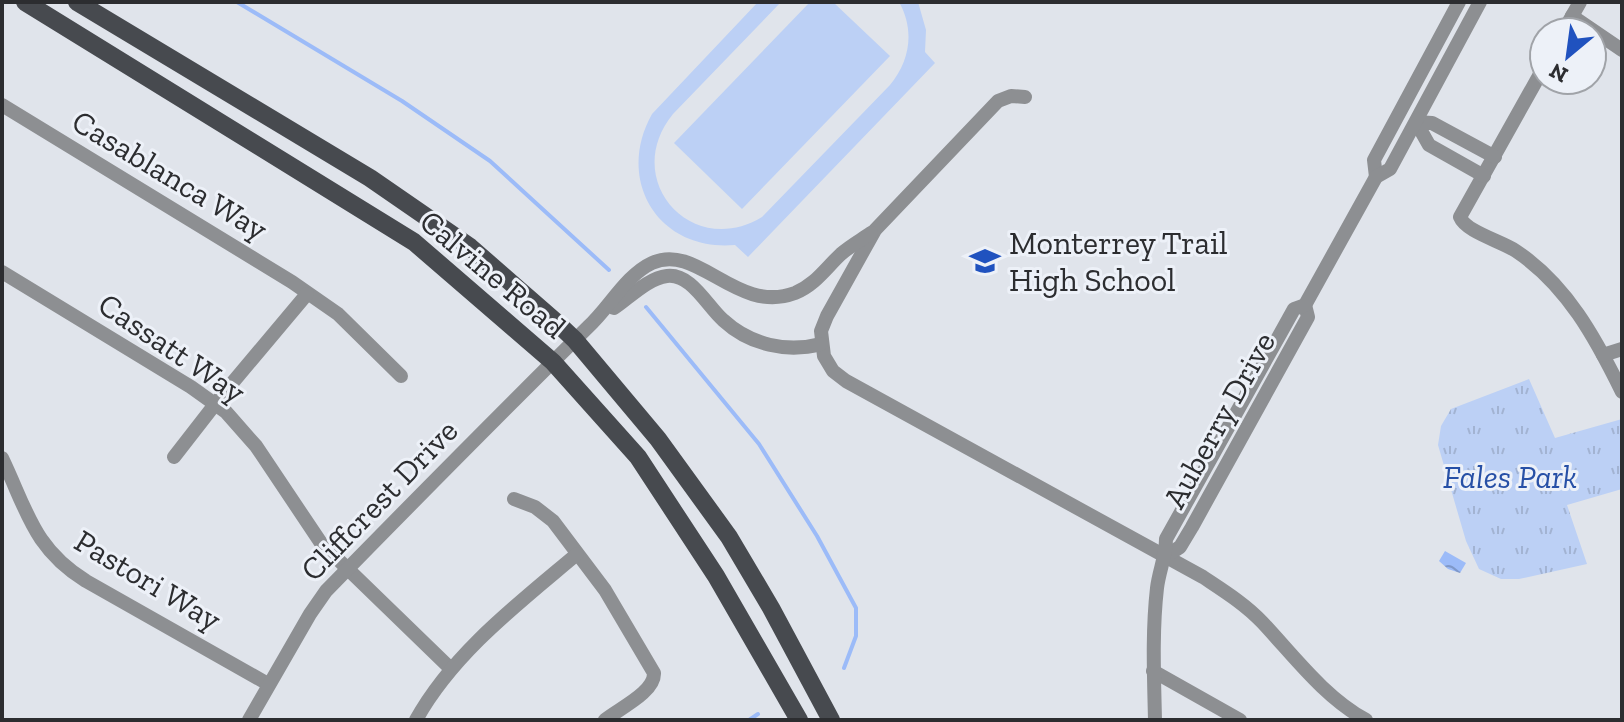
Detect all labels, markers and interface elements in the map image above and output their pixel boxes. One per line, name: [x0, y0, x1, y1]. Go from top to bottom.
north arrow: [1528, 16, 1608, 96]
text: N: [1544, 57, 1572, 89]
street label: Casablanca Way: [65, 102, 275, 249]
street label: Calvine Road: [412, 202, 574, 346]
place label: Monterrey Trail High School: [1009, 224, 1228, 299]
school or university icon: Monterrey Trail High School: [968, 244, 1002, 278]
street label: Cassatt Way: [91, 285, 253, 411]
street label: Auberry Drive: [1155, 325, 1283, 515]
street label: Cliffcrest Drive: [293, 412, 465, 588]
park label: Fales Park: [1443, 458, 1577, 496]
street label: Pastori Way: [68, 521, 229, 639]

